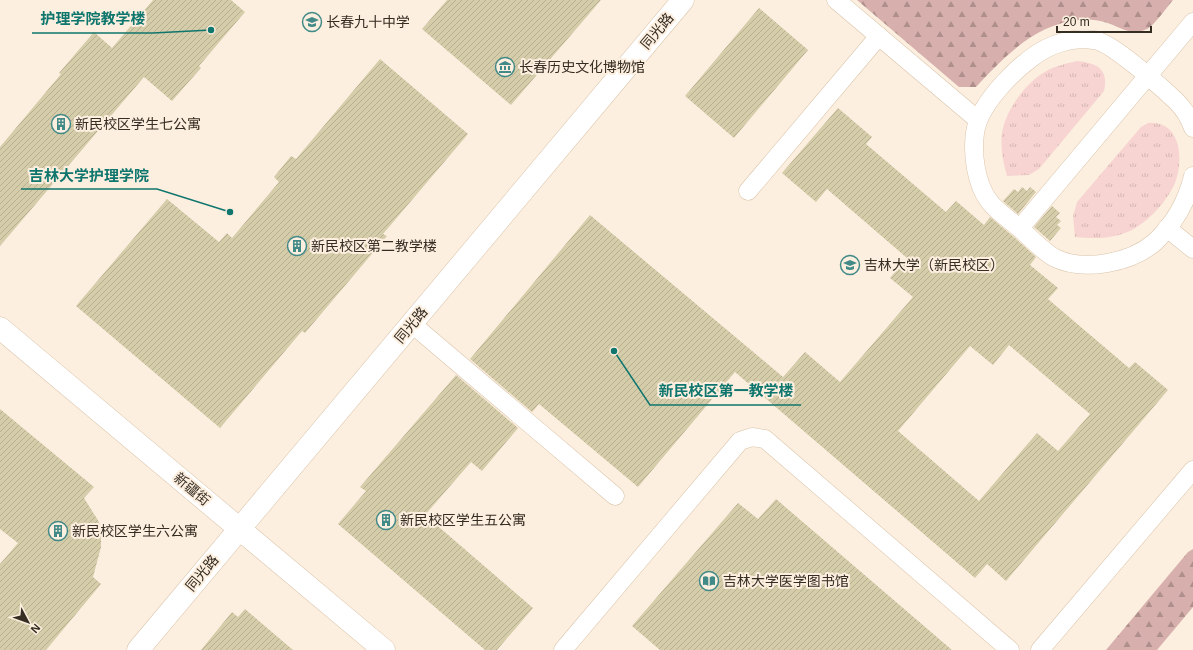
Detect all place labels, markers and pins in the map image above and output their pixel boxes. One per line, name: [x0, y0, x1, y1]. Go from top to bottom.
callout: 护理学院教学楼: [32, 6, 153, 33]
school or university icon: 长春九十中学: [301, 11, 323, 33]
place label: 长春九十中学: [326, 14, 410, 30]
museum icon: 长春历史文化博物馆: [494, 56, 516, 78]
place label: 长春历史文化博物馆: [519, 59, 645, 75]
building icon: 新民校区学生七公寓: [50, 113, 72, 135]
place label: 新民校区学生七公寓: [75, 116, 201, 132]
callout: 吉林大学护理学院: [21, 162, 157, 189]
building icon: 新民校区第二教学楼: [286, 235, 308, 257]
place label: 新民校区第二教学楼: [311, 238, 437, 254]
school or university icon: 吉林大学（新民校区）: [839, 254, 861, 276]
place label: 吉林大学（新民校区）: [864, 257, 1004, 273]
callout: 新民校区第一教学楼: [650, 378, 801, 405]
building icon: 新民校区学生五公寓: [375, 509, 397, 531]
place label: 新民校区学生五公寓: [400, 512, 526, 528]
building icon: 新民校区学生六公寓: [47, 520, 69, 542]
place label: 新民校区学生六公寓: [72, 523, 198, 539]
library icon: 吉林大学医学图书馆: [698, 570, 720, 592]
place label: 吉林大学医学图书馆: [723, 573, 849, 589]

